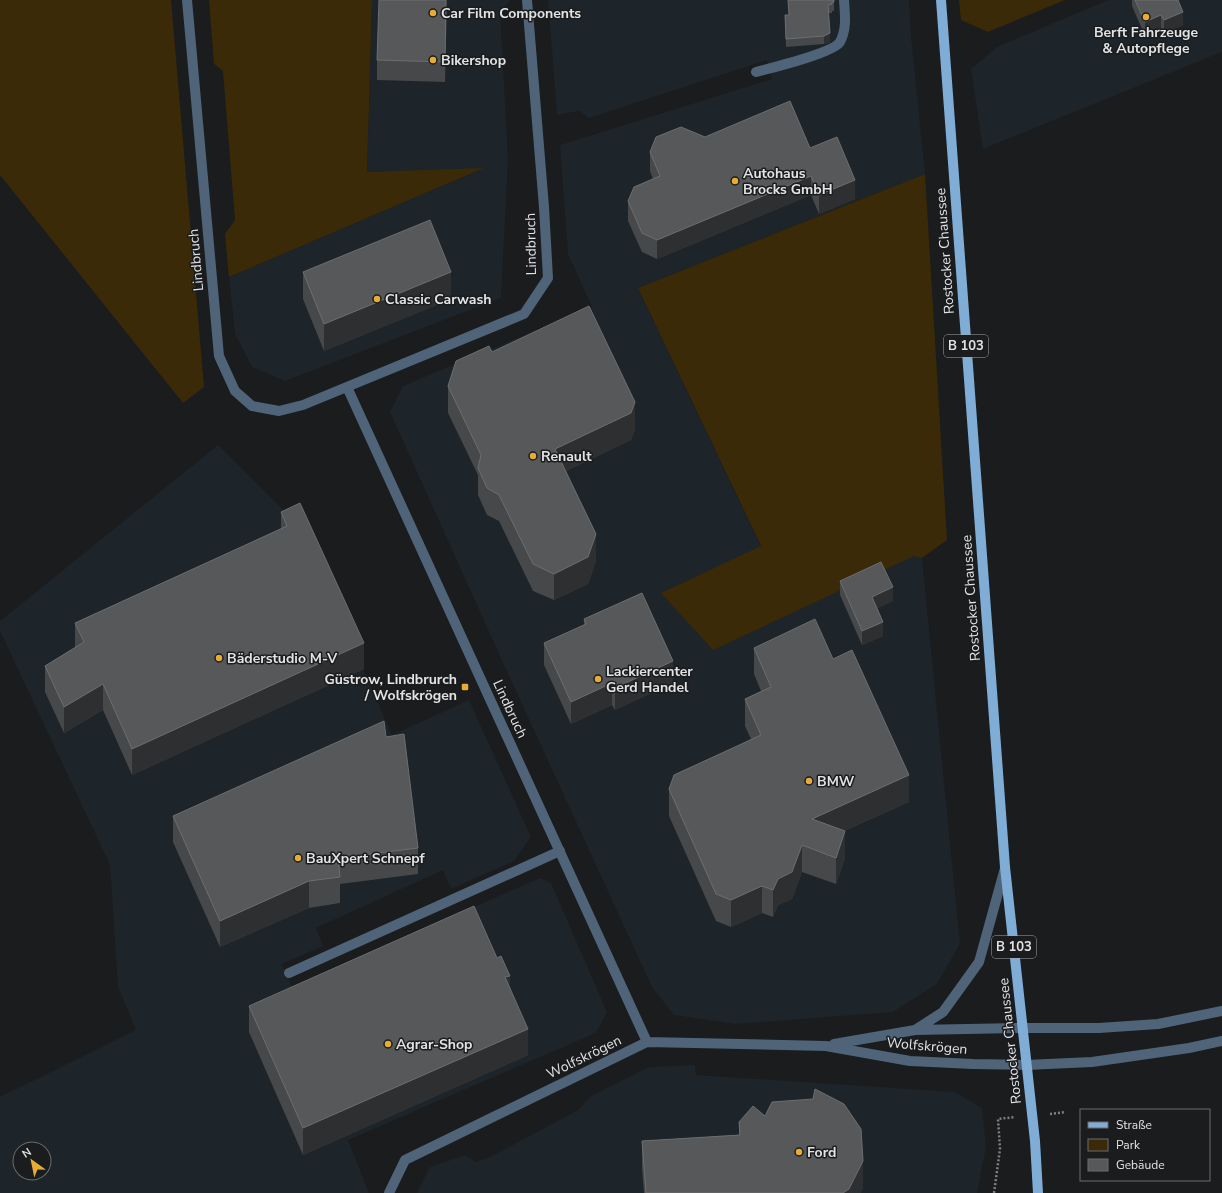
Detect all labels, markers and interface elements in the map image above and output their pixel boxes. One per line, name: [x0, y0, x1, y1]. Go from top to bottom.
place label: Car Film Components: [441, 4, 581, 23]
marker: Car Film Components: [428, 8, 438, 18]
marker: Berft Fahrzeuge & Autopflege: [1141, 12, 1151, 22]
place label: Berft Fahrzeuge & Autopflege: [1094, 23, 1198, 58]
place label: Bikershop: [441, 51, 506, 70]
marker: Bikershop: [428, 55, 438, 65]
place label: Autohaus Brocks GmbH: [743, 164, 833, 199]
marker: Autohaus Brocks GmbH: [730, 176, 740, 186]
street label: Rostocker Chaussee: [931, 187, 959, 315]
street label: Lindbruch: [521, 213, 541, 275]
street label: Lindbruch: [184, 228, 208, 292]
place label: Classic Carwash: [385, 290, 492, 309]
marker: Classic Carwash: [372, 294, 382, 304]
road number: B 103: [944, 335, 988, 357]
place label: Renault: [541, 447, 592, 466]
marker: Renault: [528, 451, 538, 461]
street label: Rostocker Chaussee: [957, 534, 985, 662]
place label: Bäderstudio M-V: [227, 649, 338, 668]
marker: Bäderstudio M-V: [214, 653, 224, 663]
place label: Lackiercenter Gerd Handel: [606, 662, 693, 697]
place label: Güstrow, Lindbrurch / Wolfskrögen: [324, 670, 457, 705]
marker: Lackiercenter Gerd Handel: [593, 674, 603, 684]
street label: Lindbruch: [488, 677, 532, 741]
marker: Güstrow, Lindbrurch / Wolfskrögen: [460, 682, 470, 692]
place label: BMW: [817, 772, 855, 791]
marker: BMW: [804, 776, 814, 786]
place label: BauXpert Schnepf: [306, 849, 426, 868]
marker: BauXpert Schnepf: [293, 853, 303, 863]
road number: B 103: [992, 936, 1036, 958]
street label: Rostocker Chaussee: [994, 977, 1026, 1105]
street label: Wolfskrögen: [543, 1031, 625, 1083]
street label: Wolfskrögen: [886, 1033, 968, 1059]
place label: Agrar-Shop: [396, 1035, 472, 1054]
marker: Agrar-Shop: [383, 1039, 393, 1049]
legend: [1080, 1109, 1210, 1181]
text: Straße: [1116, 1117, 1152, 1133]
text: Park: [1116, 1137, 1141, 1153]
north arrow: [12, 1141, 52, 1181]
place label: Ford: [807, 1143, 836, 1162]
text: N: [19, 1145, 34, 1162]
marker: Ford: [794, 1147, 804, 1157]
text: Gebäude: [1116, 1157, 1165, 1173]

